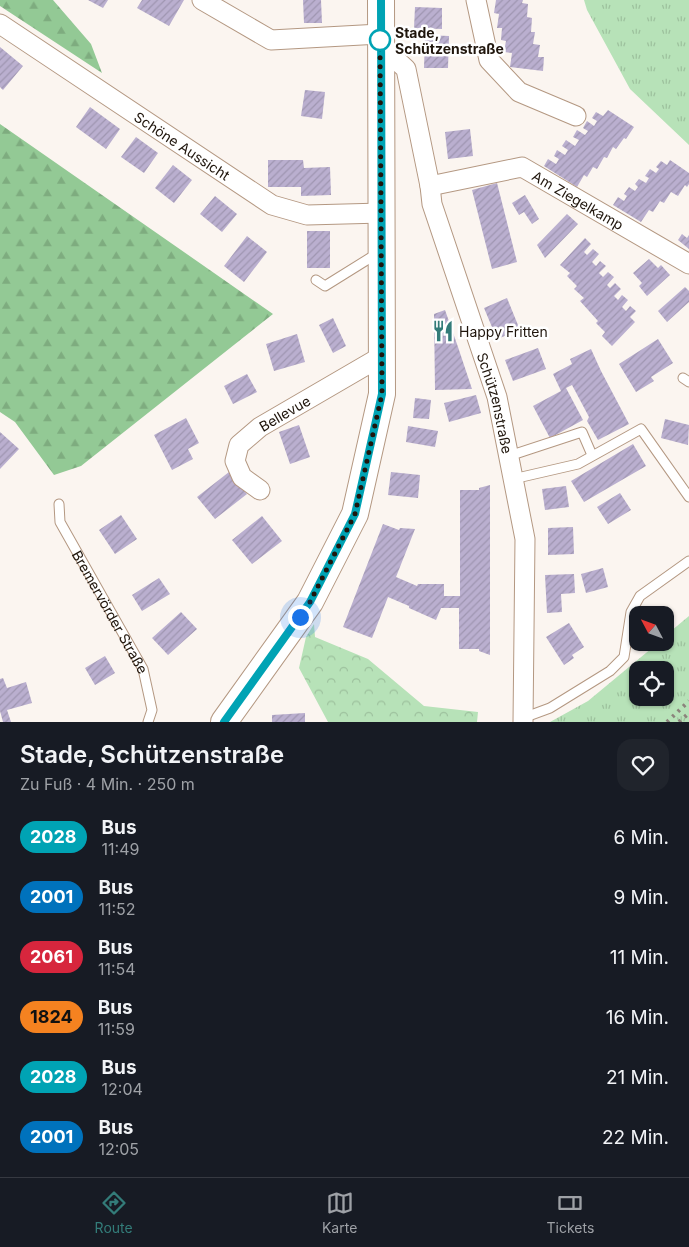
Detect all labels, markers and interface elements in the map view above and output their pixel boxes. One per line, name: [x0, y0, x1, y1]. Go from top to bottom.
place label: Stade, Schützenstraße: [395, 24, 504, 57]
marker: Stade, Schützenstraße: [369, 29, 391, 51]
street label: Schöne Aussicht: [131, 107, 234, 183]
street label: Am Ziegelkamp: [530, 167, 627, 233]
restaurant icon: Happy Fritten: [430, 318, 456, 344]
place label: Happy Fritten: [459, 323, 548, 340]
street label: Schützenstraße: [474, 350, 516, 455]
street label: Bellevue: [256, 391, 313, 434]
street label: Bremervörder Straße: [69, 547, 152, 676]
your location: [288, 605, 313, 630]
north arrow: [629, 606, 674, 651]
map controls: [629, 606, 674, 706]
button: locate: [629, 661, 674, 706]
button: heart: [617, 739, 669, 791]
text: Stade, Schützenstraße: [20, 740, 284, 769]
text: Zu Fuß · 4 Min. · 250 m: [20, 774, 195, 794]
text: Bus: [102, 816, 137, 839]
text: 2028: [30, 826, 77, 847]
text: 6 Min.: [613, 826, 669, 849]
text: 11:49: [102, 839, 139, 859]
text: Bus: [98, 876, 133, 899]
text: 2001: [30, 886, 73, 907]
text: 9 Min.: [613, 886, 669, 909]
text: 11:52: [98, 899, 135, 919]
text: Bus: [98, 936, 133, 959]
text: 2061: [30, 946, 73, 967]
text: 11 Min.: [610, 946, 669, 969]
text: 11:54: [98, 959, 136, 979]
text: Bus: [98, 996, 133, 1019]
text: 1824: [30, 1006, 73, 1027]
text: 16 Min.: [606, 1006, 669, 1029]
text: 11:59: [98, 1019, 135, 1039]
text: Bus: [102, 1056, 137, 1079]
text: 2028: [30, 1066, 77, 1087]
text: 21 Min.: [606, 1066, 669, 1089]
text: 12:04: [102, 1079, 143, 1099]
text: Bus: [98, 1116, 133, 1139]
text: 2001: [30, 1126, 73, 1147]
text: 22 Min.: [602, 1126, 669, 1149]
text: 12:05: [98, 1139, 139, 1159]
tab: Route: [95, 1189, 133, 1236]
tab: Karte: [322, 1189, 357, 1236]
tab: Tickets: [547, 1189, 594, 1236]

